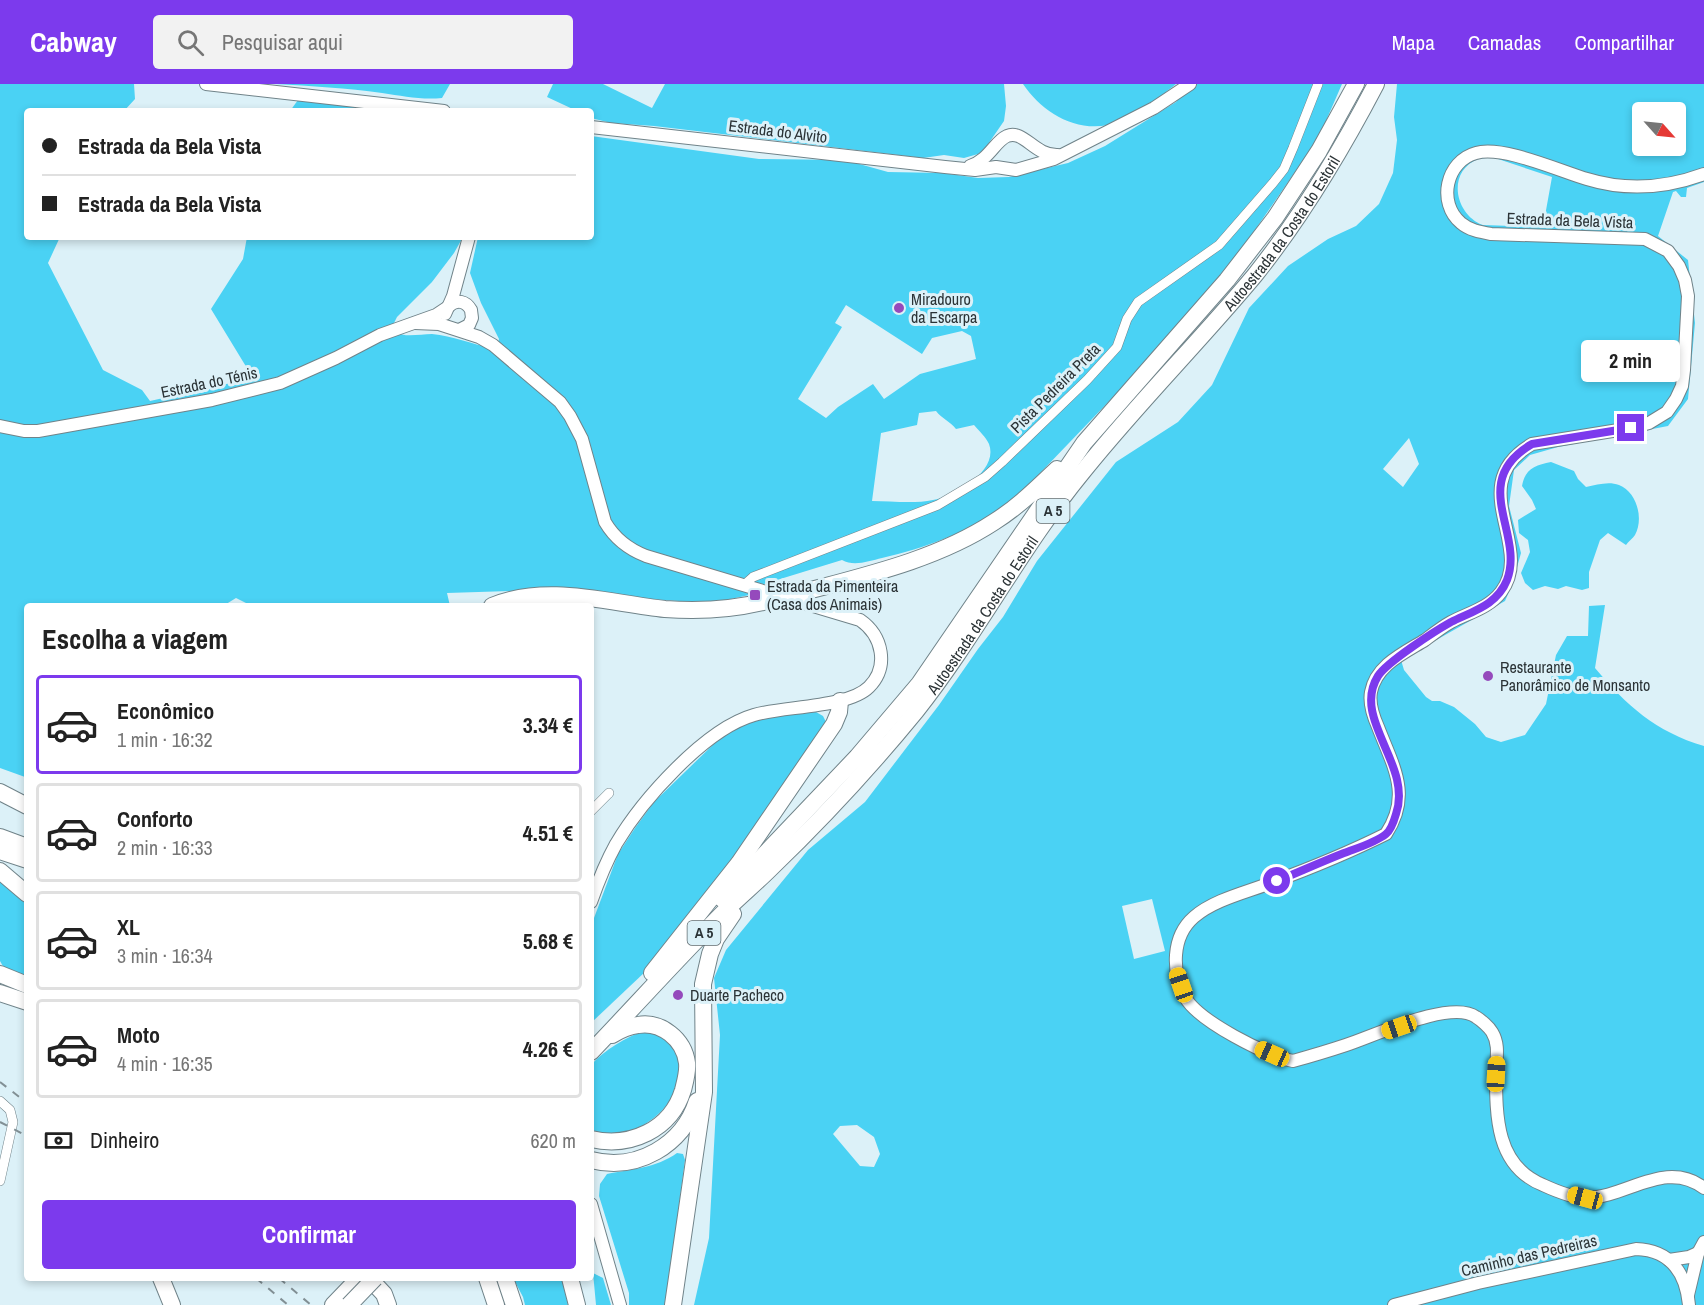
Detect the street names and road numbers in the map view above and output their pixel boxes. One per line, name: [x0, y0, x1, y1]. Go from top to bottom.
street label: Estrada do Alvito: [727, 114, 829, 148]
street label: Autoestrada da Costa do Estoril: [1218, 152, 1345, 316]
street label: Estrada da Bela Vista: [1506, 207, 1634, 233]
street label: Pista Pedreira Preta: [1005, 338, 1105, 438]
street label: Estrada do Ténis: [159, 361, 259, 403]
road number: A 5: [1036, 499, 1070, 523]
street label: Autoestrada da Costa do Estoril: [921, 531, 1043, 700]
road number: A 5: [688, 921, 720, 945]
street label: Caminho das Pedreiras: [1459, 1229, 1599, 1281]

